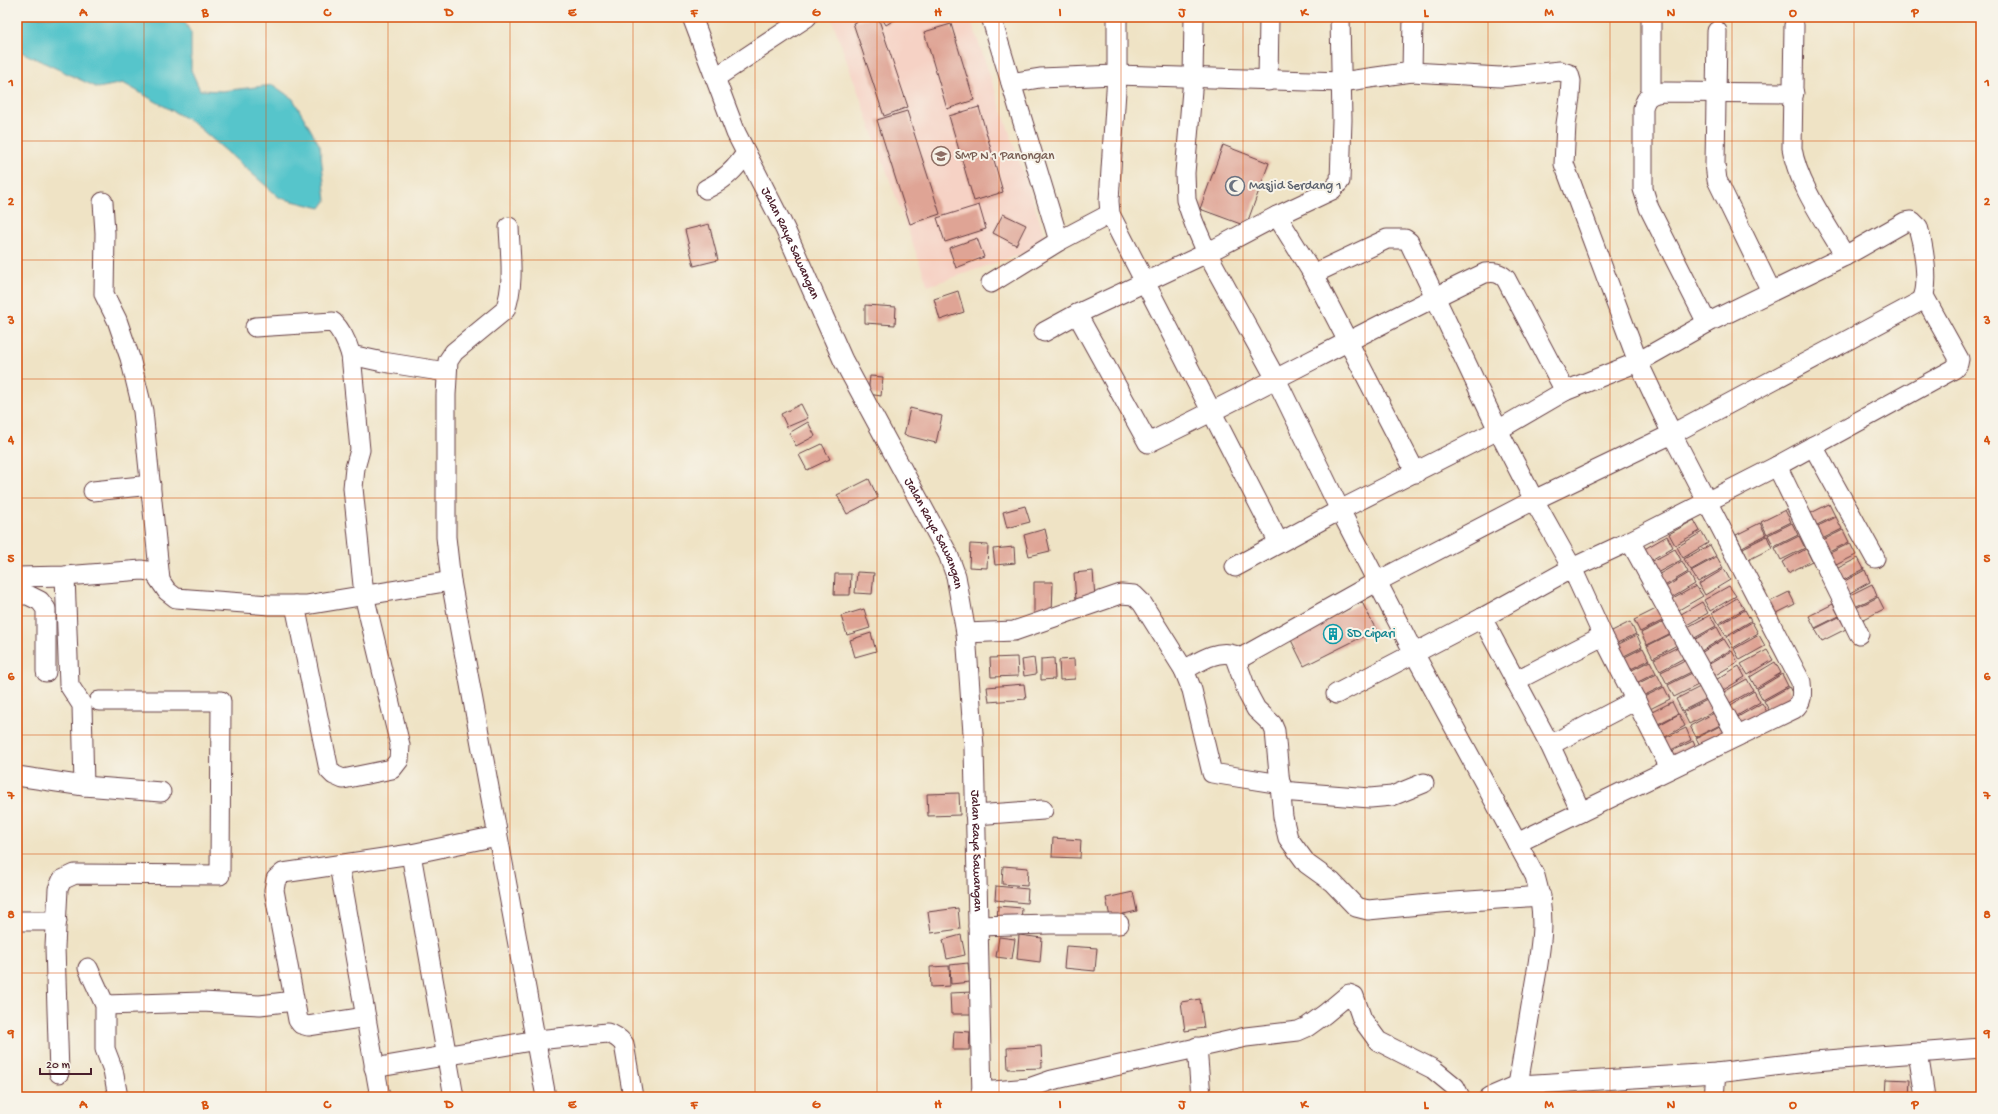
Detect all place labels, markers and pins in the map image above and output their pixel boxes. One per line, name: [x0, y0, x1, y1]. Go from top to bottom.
school or university icon: SMP N 1 Panongan: [930, 145, 952, 167]
place label: SMP N 1 Panongan: [955, 149, 1055, 164]
mosque icon: Masjid Serdang 1: [1224, 175, 1246, 197]
place label: Masjid Serdang 1: [1249, 179, 1341, 194]
building icon: SD Cipari: [1322, 623, 1344, 645]
place label: SD Cipari: [1347, 627, 1396, 642]

